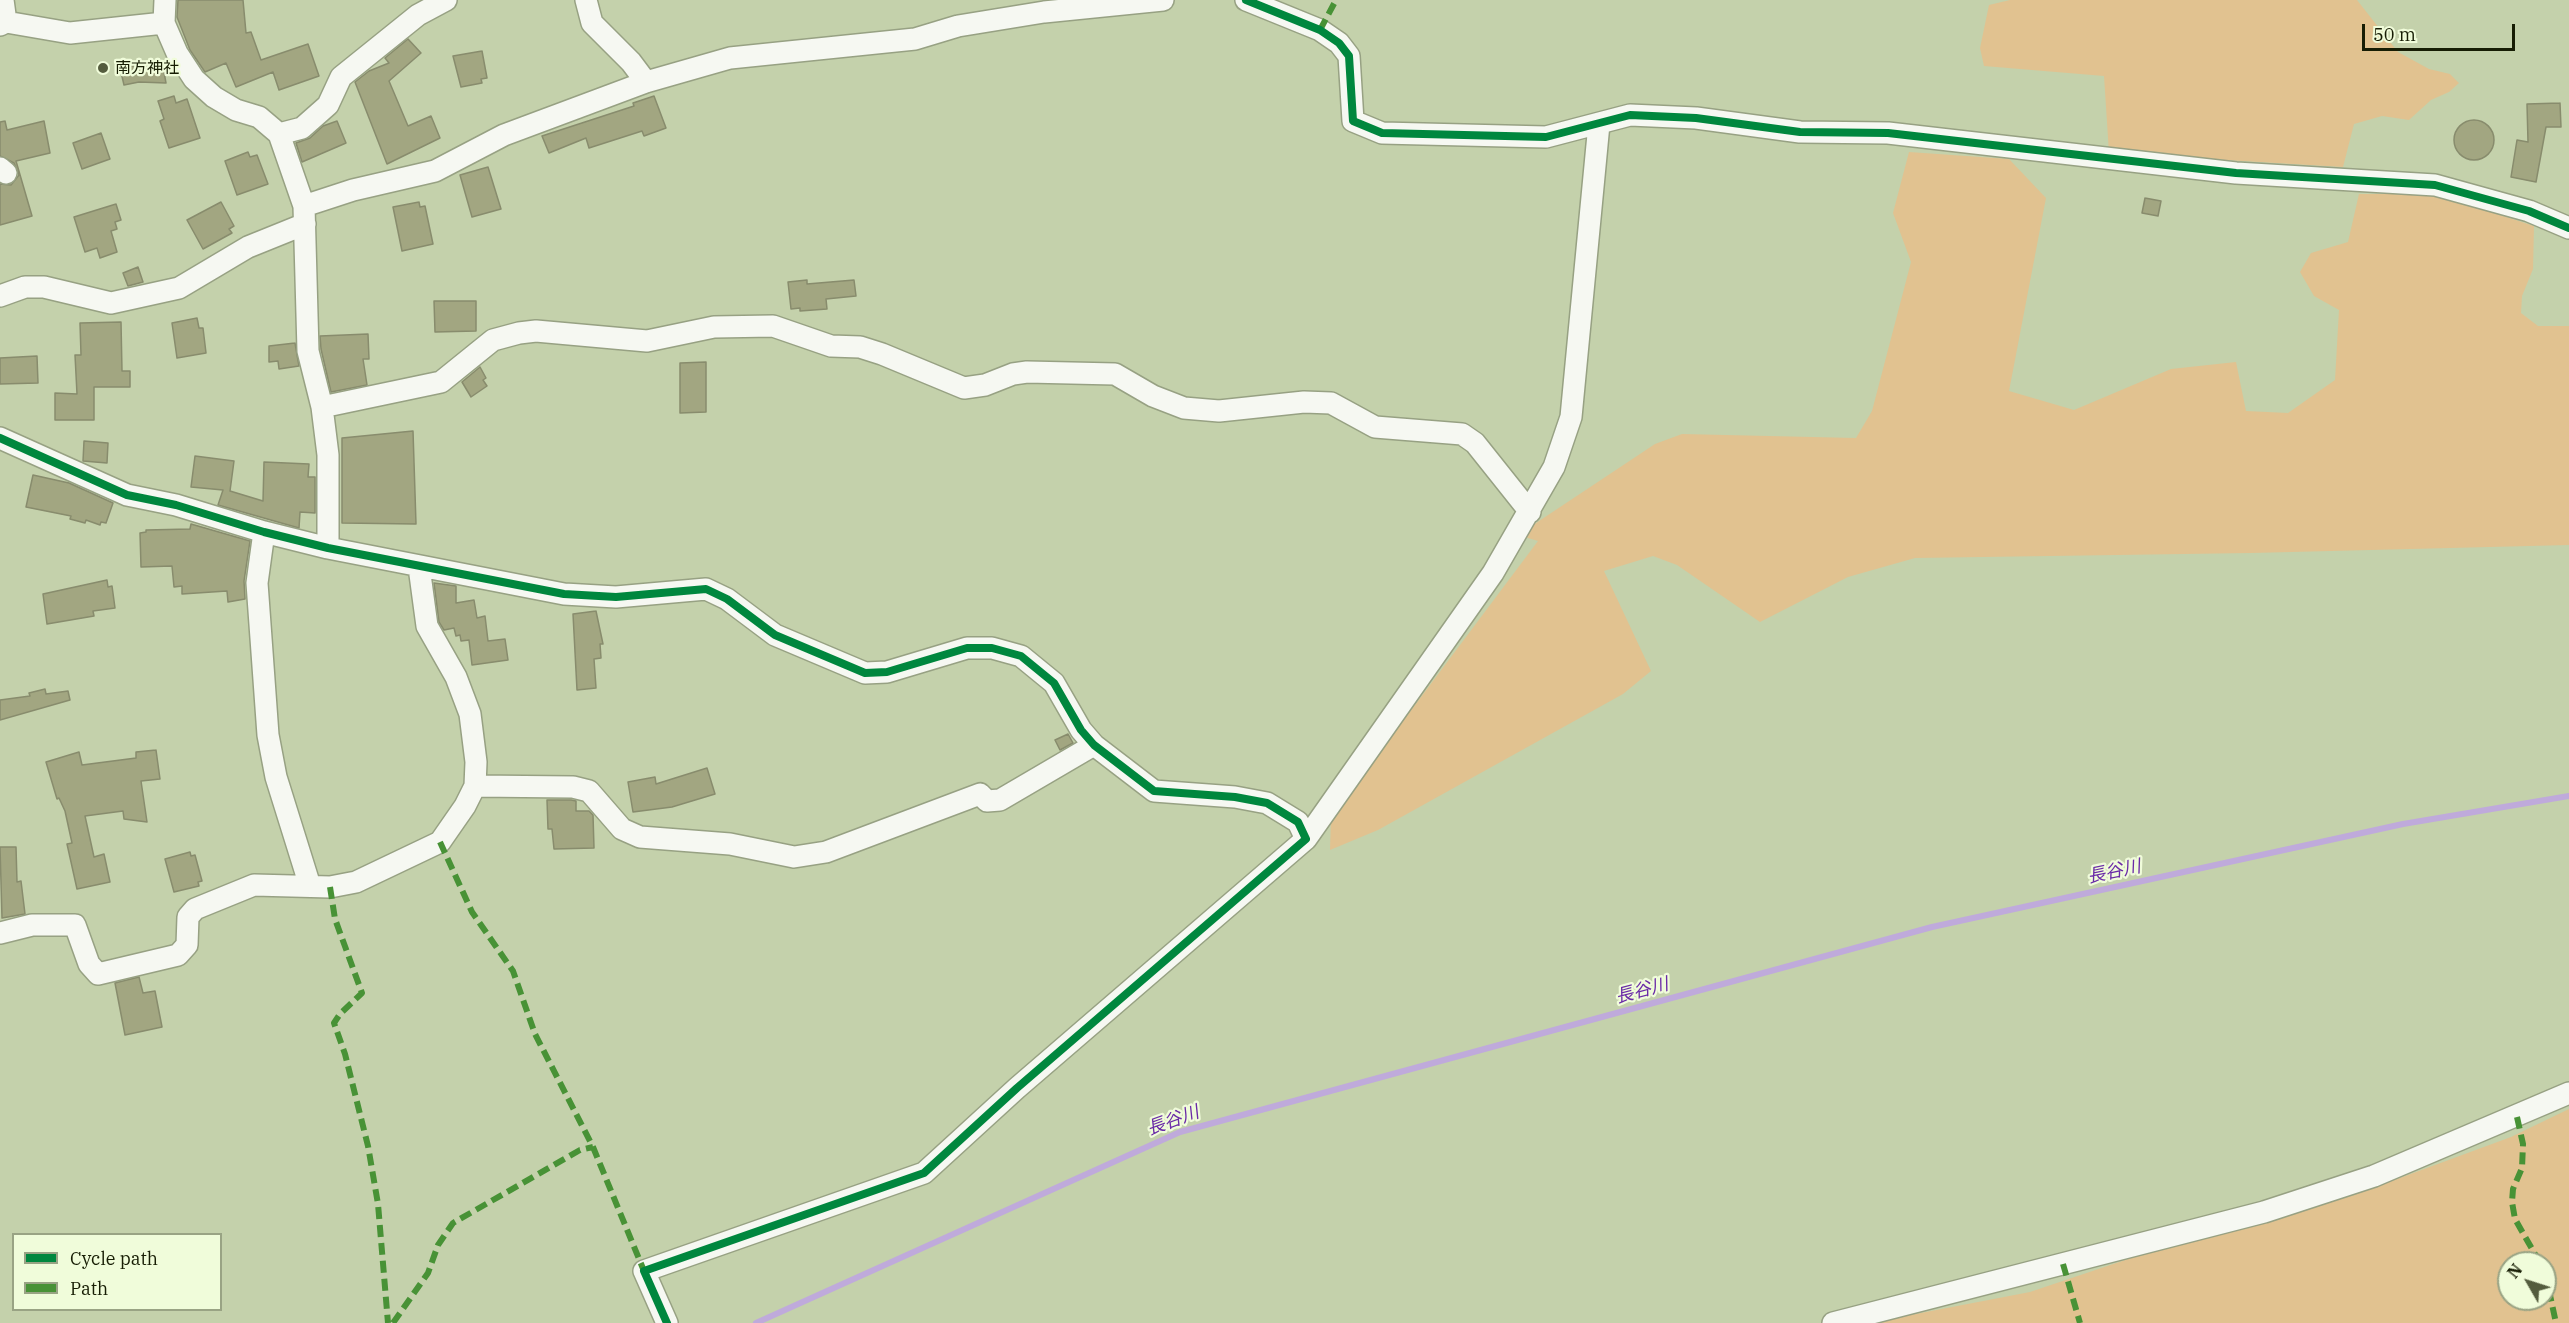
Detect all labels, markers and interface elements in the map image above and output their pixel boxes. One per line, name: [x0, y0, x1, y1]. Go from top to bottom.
scale bar: [2365, 12, 2518, 50]
text: 50 m: [2373, 23, 2416, 46]
place label: 南方神社: [115, 58, 179, 78]
marker: 南方神社: [96, 61, 110, 75]
water label: 長谷川: [2085, 856, 2143, 888]
water label: 長谷川: [1613, 974, 1671, 1008]
water label: 長谷川: [1144, 1102, 1202, 1140]
legend: [12, 1233, 222, 1311]
text: Cycle path: [70, 1247, 158, 1270]
north arrow: [2497, 1251, 2557, 1311]
text: N: [2503, 1260, 2526, 1282]
text: Path: [70, 1277, 108, 1300]

